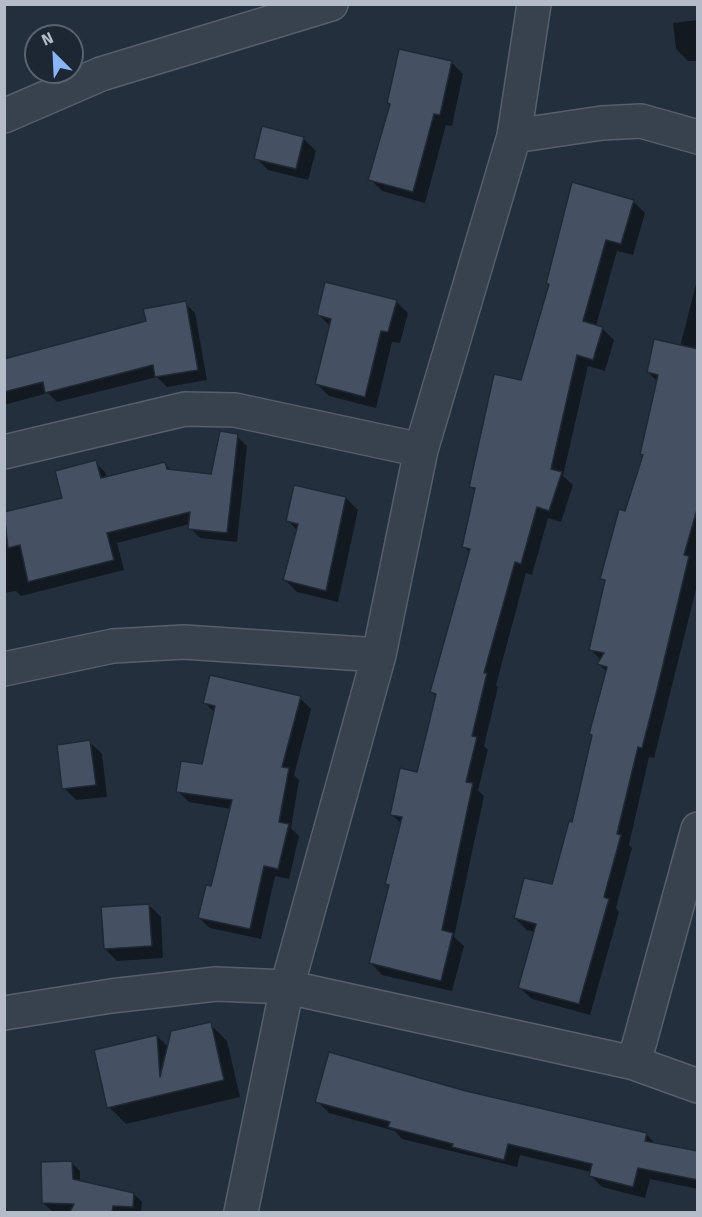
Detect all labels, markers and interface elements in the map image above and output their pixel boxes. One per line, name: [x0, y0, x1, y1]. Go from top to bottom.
north arrow: [24, 24, 84, 84]
text: N: [39, 28, 56, 50]

